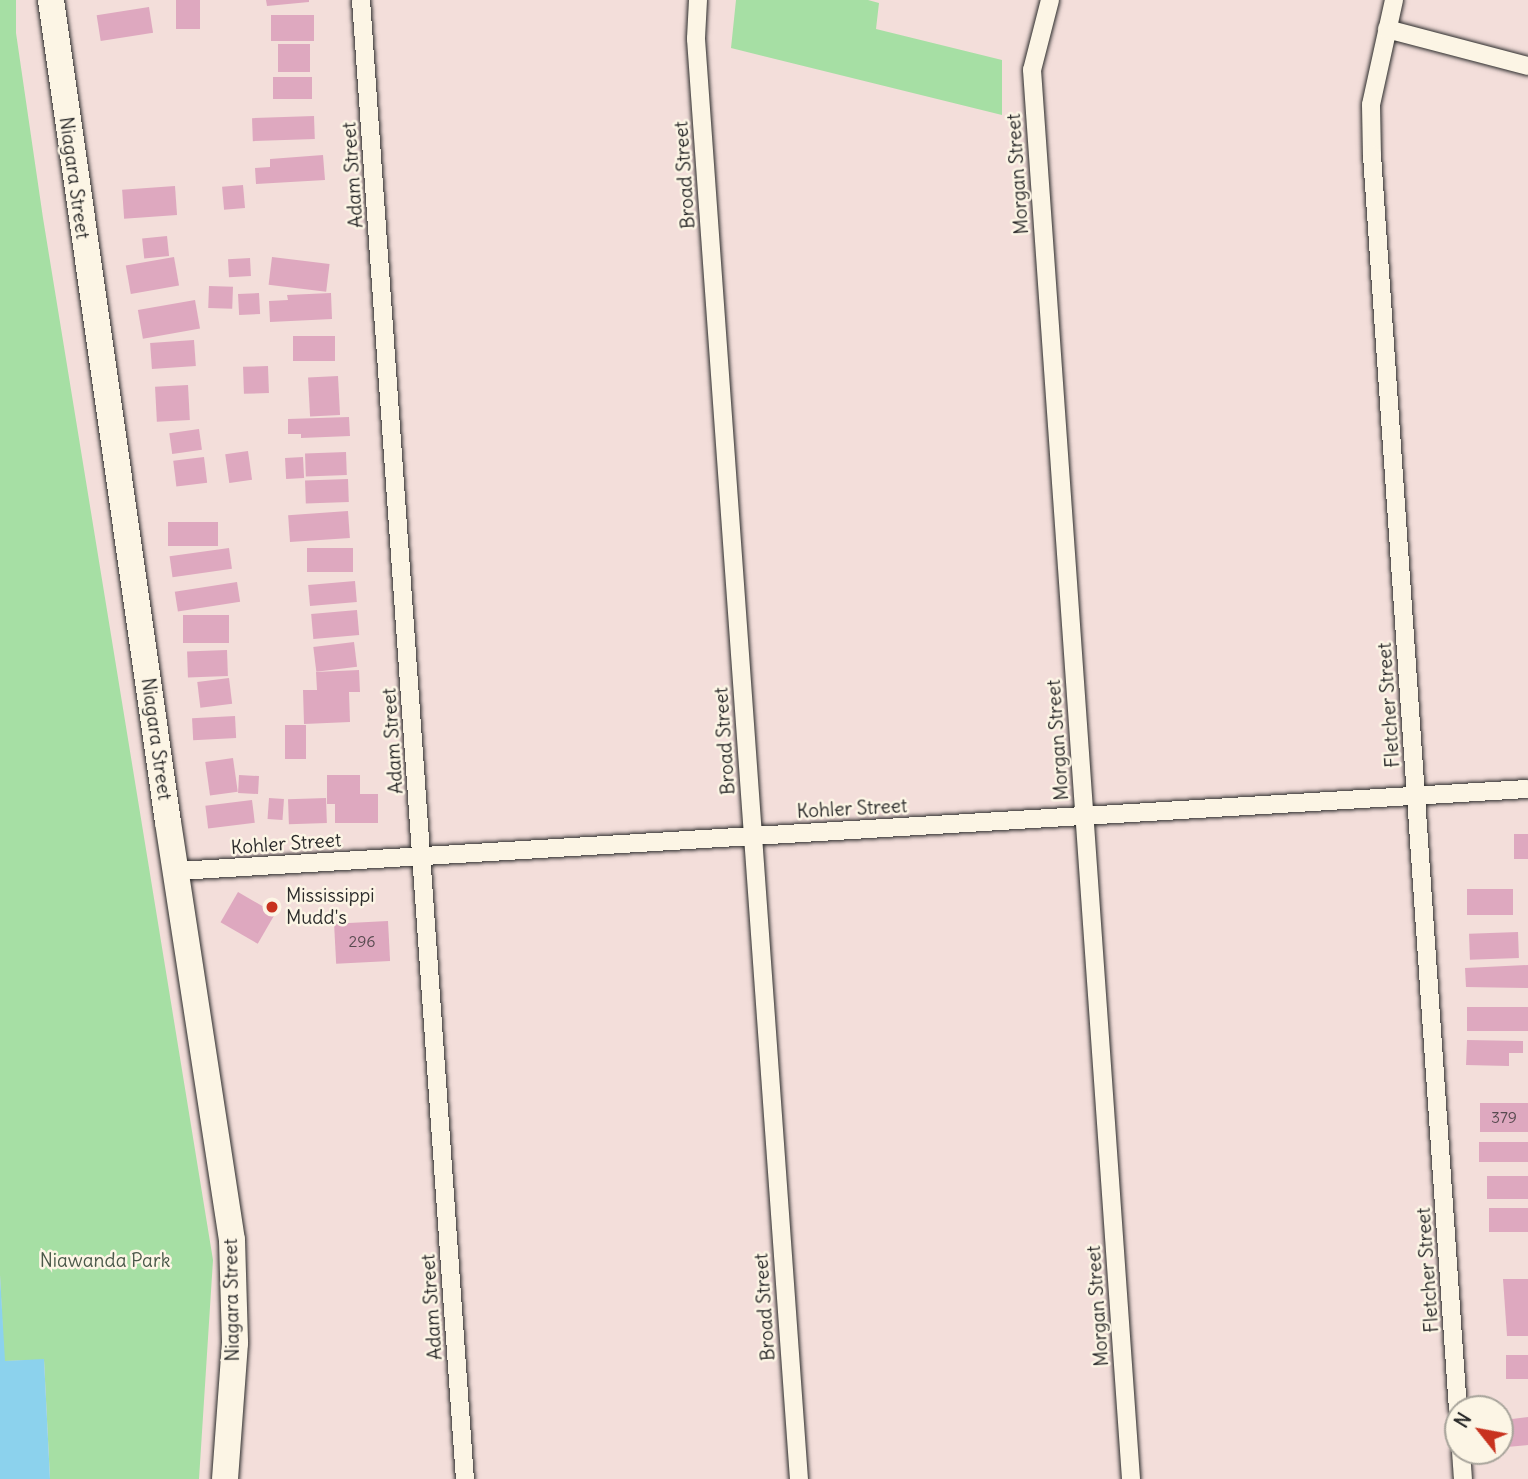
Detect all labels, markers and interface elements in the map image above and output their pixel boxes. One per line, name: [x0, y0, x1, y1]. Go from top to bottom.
street label: Morgan Street: [1002, 113, 1034, 235]
street label: Niagara Street: [54, 115, 94, 241]
street label: Broad Street: [670, 120, 700, 230]
street label: Adam Street: [338, 121, 368, 229]
street label: Fletcher Street: [1373, 642, 1405, 768]
street label: Niagara Street: [136, 676, 176, 802]
street label: Morgan Street: [1042, 679, 1074, 801]
street label: Broad Street: [710, 686, 740, 796]
street label: Adam Street: [378, 687, 408, 795]
street label: Kohler Street: [796, 795, 908, 823]
street label: Kohler Street: [230, 829, 342, 859]
place label: Mississippi Mudd's: [286, 885, 375, 929]
marker: Mississippi Mudd's: [264, 899, 280, 915]
house number: 296: [348, 931, 376, 951]
house number: 379: [1491, 1107, 1517, 1127]
street label: Fletcher Street: [1412, 1207, 1444, 1333]
street label: Niagara Street: [220, 1238, 244, 1362]
street label: Morgan Street: [1082, 1245, 1114, 1367]
park label: Niawanda Park: [40, 1250, 170, 1272]
street label: Broad Street: [750, 1252, 780, 1362]
street label: Adam Street: [417, 1253, 447, 1361]
north arrow: [1444, 1395, 1514, 1465]
text: N: [1449, 1408, 1476, 1432]

